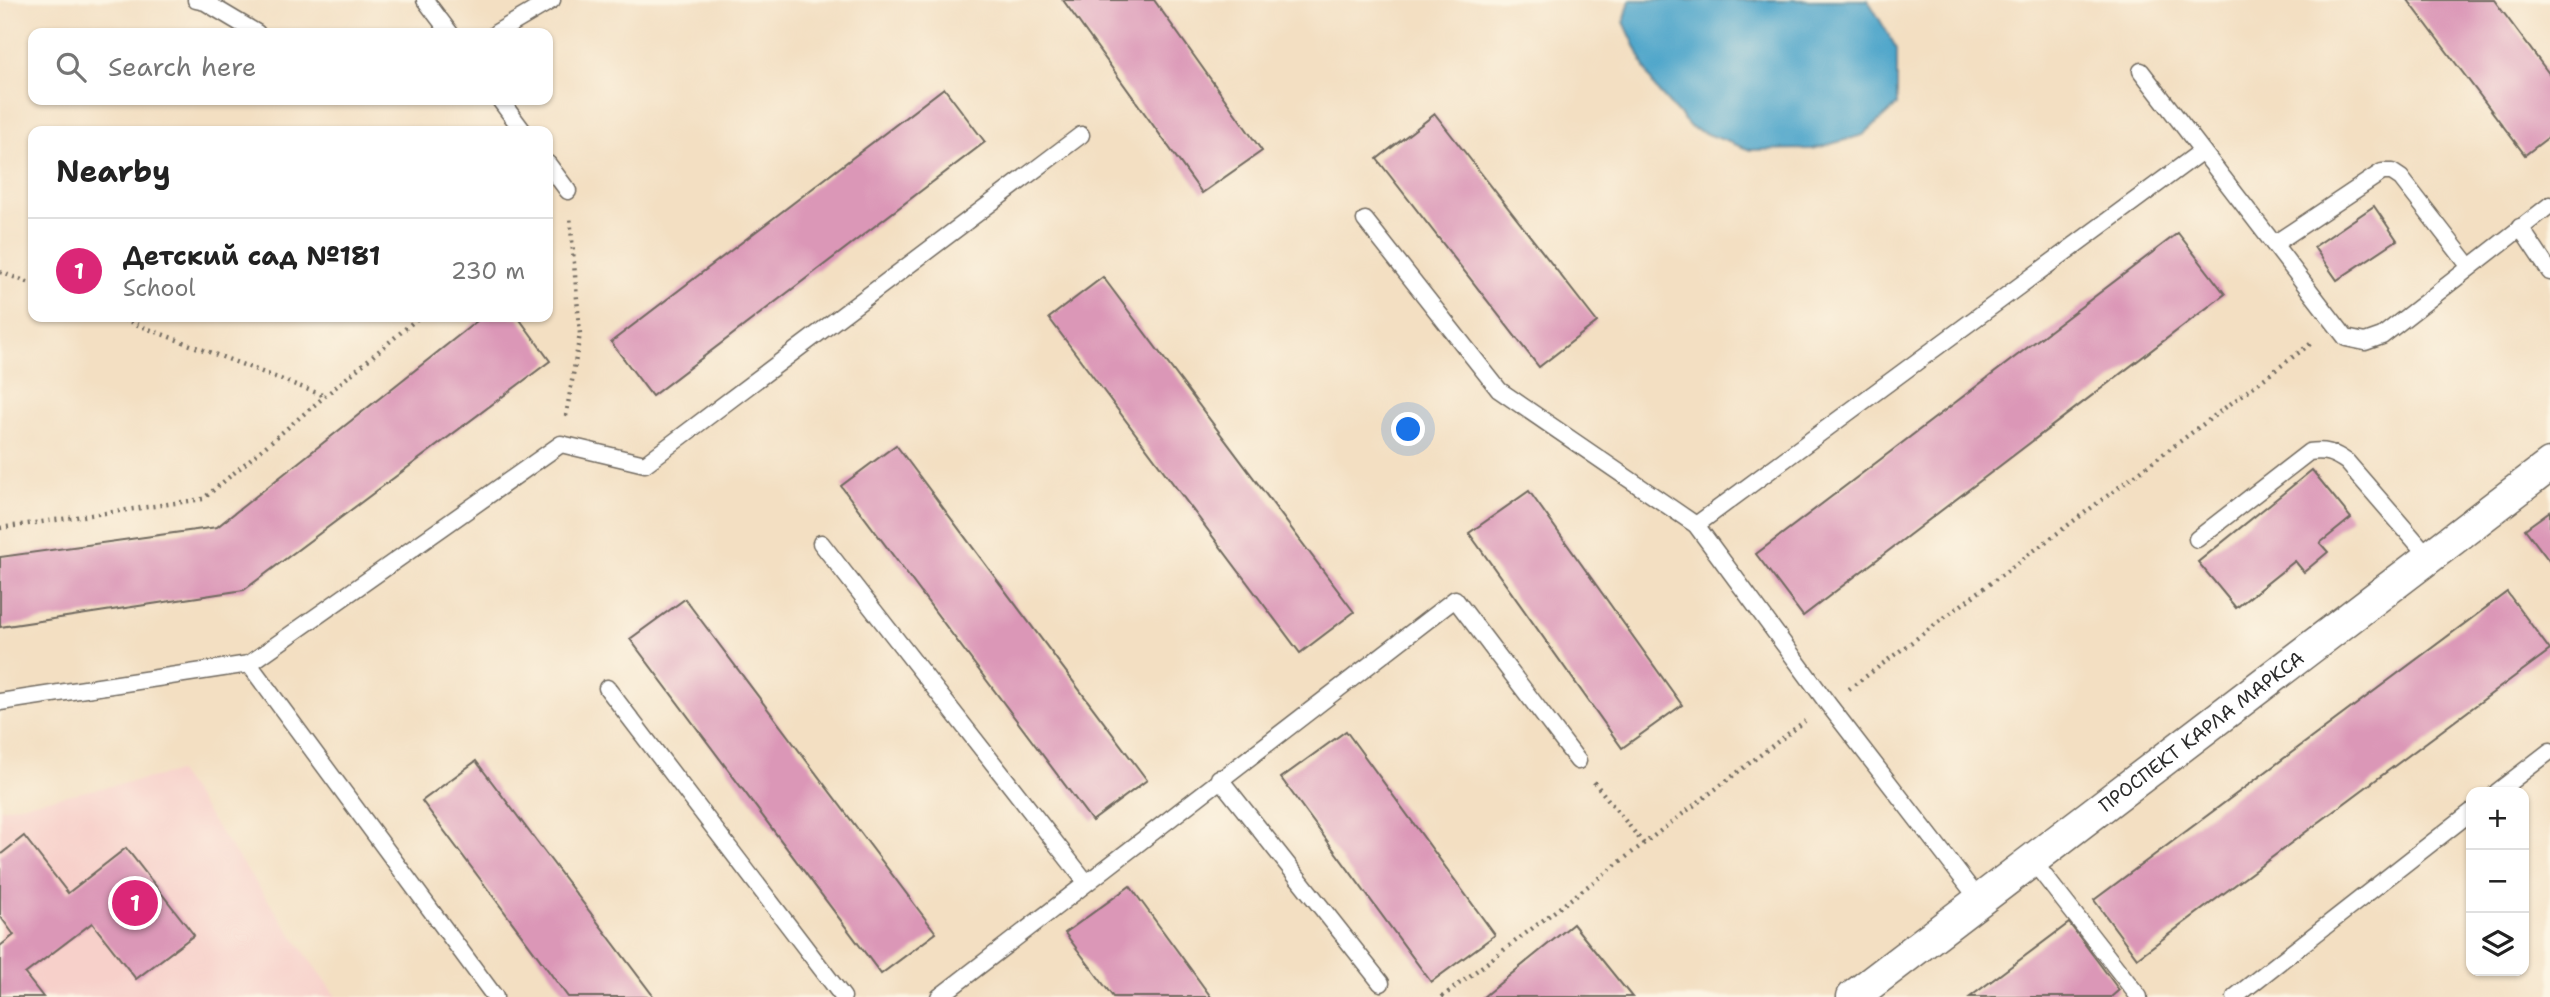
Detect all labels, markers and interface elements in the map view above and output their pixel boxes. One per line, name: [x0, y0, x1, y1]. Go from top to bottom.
search box: [28, 28, 553, 105]
icon: search: [52, 48, 90, 86]
text: Search here: [108, 49, 257, 84]
text: Nearby: [56, 151, 171, 192]
text: Детский сад №181: [123, 238, 381, 273]
text: 1: [74, 256, 84, 286]
text: 230 m: [451, 256, 525, 286]
text: School: [123, 273, 195, 303]
your location: [1391, 412, 1425, 446]
street label: ПРОСПЕКТ КАРЛА МАРКСА: [2094, 645, 2309, 817]
map controls: [2466, 787, 2529, 976]
button: +: [2466, 787, 2529, 850]
button: −: [2466, 850, 2529, 913]
pin: 1: [112, 877, 158, 929]
button: layers: [2466, 913, 2529, 976]

